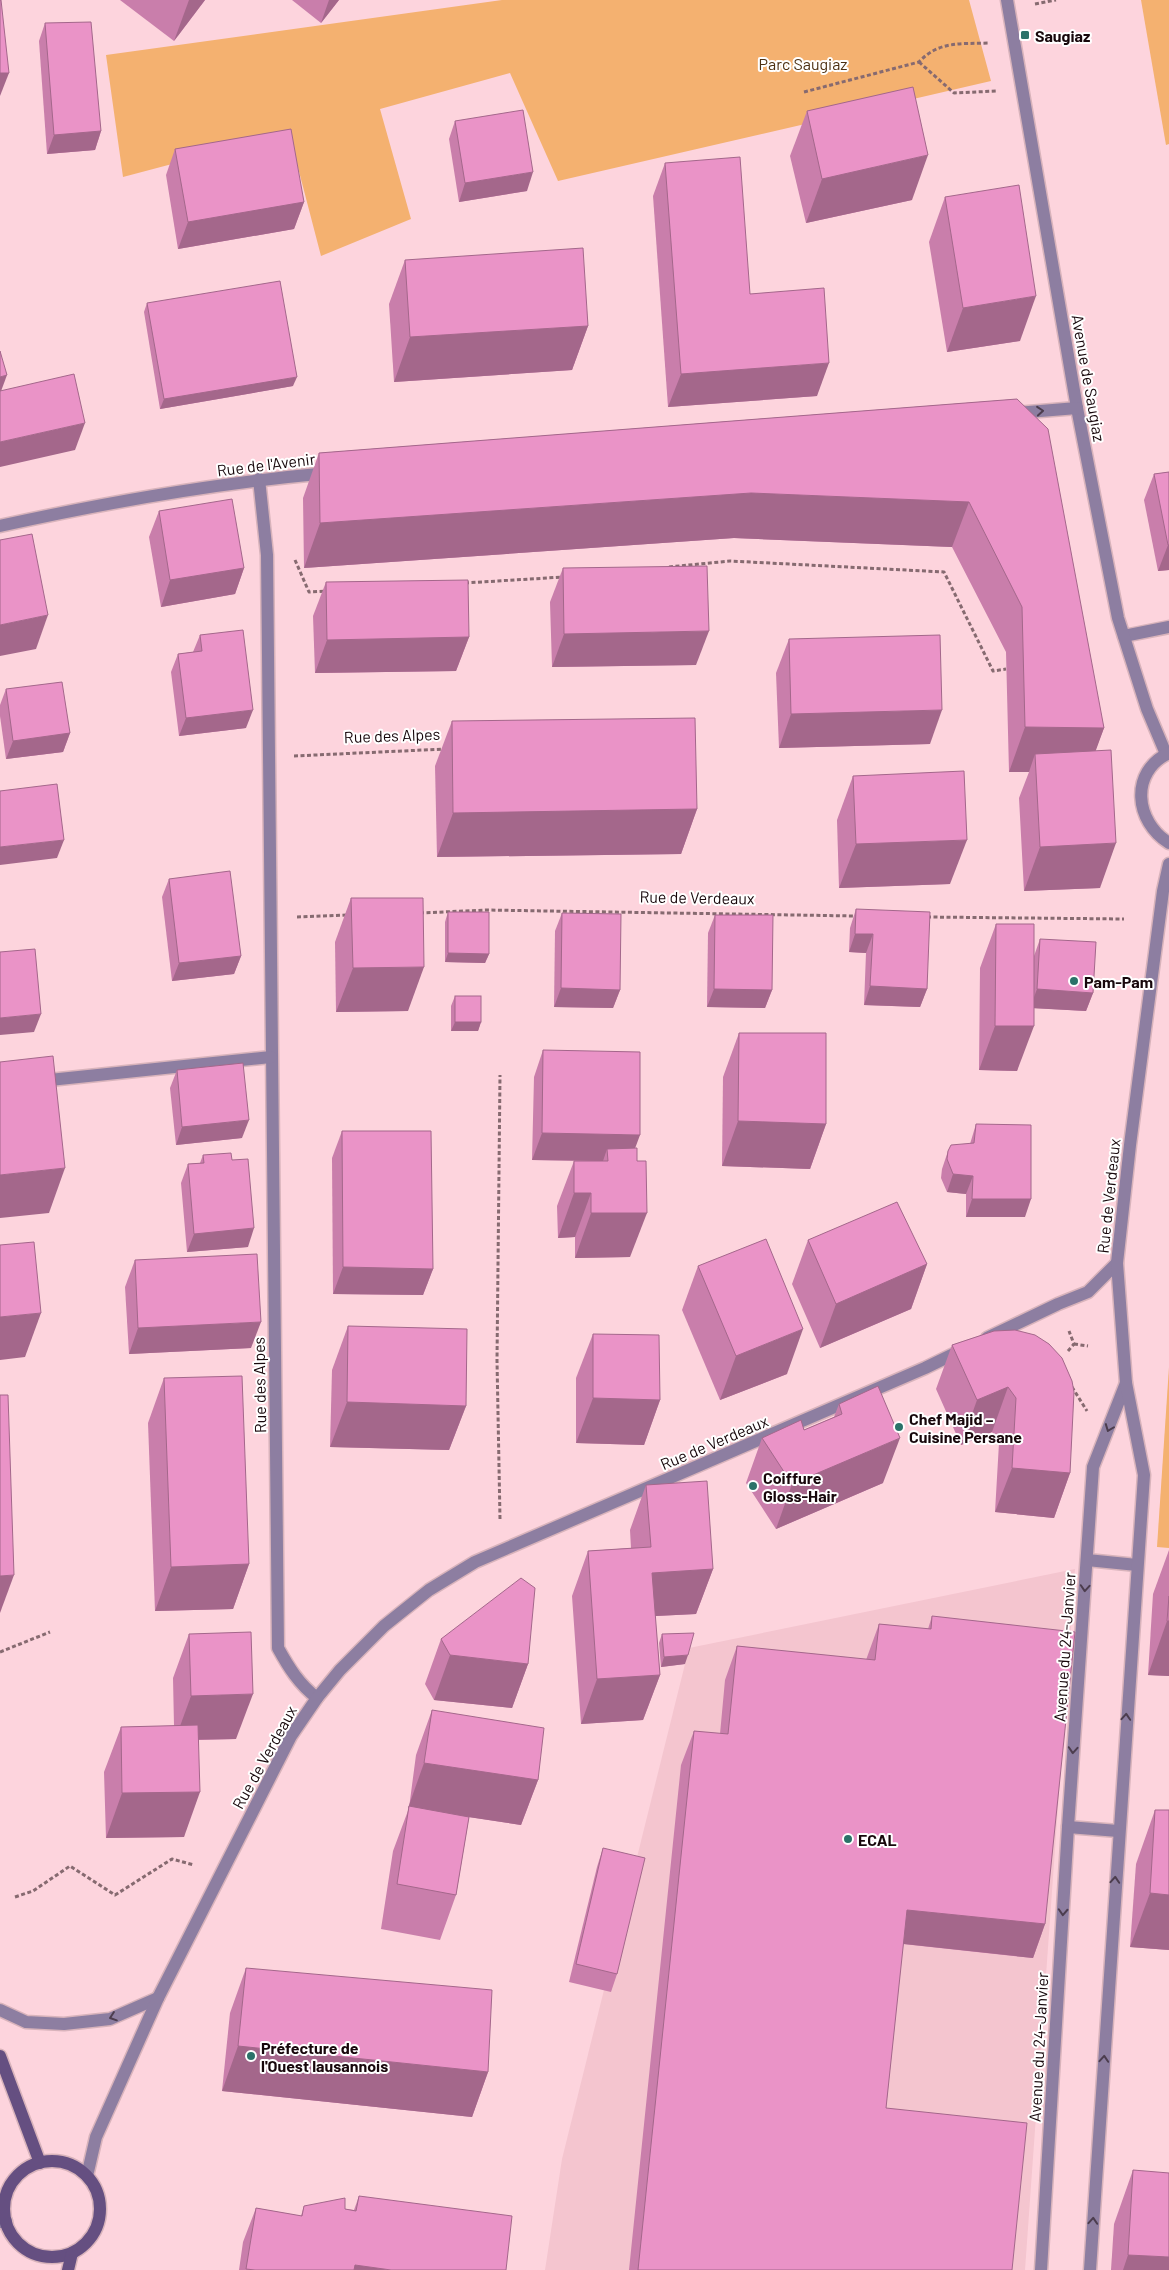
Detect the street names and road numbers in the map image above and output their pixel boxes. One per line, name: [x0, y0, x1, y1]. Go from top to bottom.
street label: Avenue de Saugiaz: [1068, 313, 1110, 443]
street label: Rue de l'Avenir: [216, 449, 316, 479]
street label: Rue des Alpes: [344, 724, 440, 746]
street label: Rue de Verdeaux: [639, 886, 755, 908]
street label: Rue de Verdeaux: [1093, 1137, 1123, 1254]
street label: Rue des Alpes: [249, 1337, 269, 1433]
street label: Rue de Verdeaux: [657, 1411, 771, 1473]
street label: Avenue du 24-Janvier: [1049, 1571, 1079, 1723]
street label: Rue de Verdeaux: [228, 1702, 300, 1812]
street label: Avenue du 24-Janvier: [1025, 1971, 1051, 2122]

